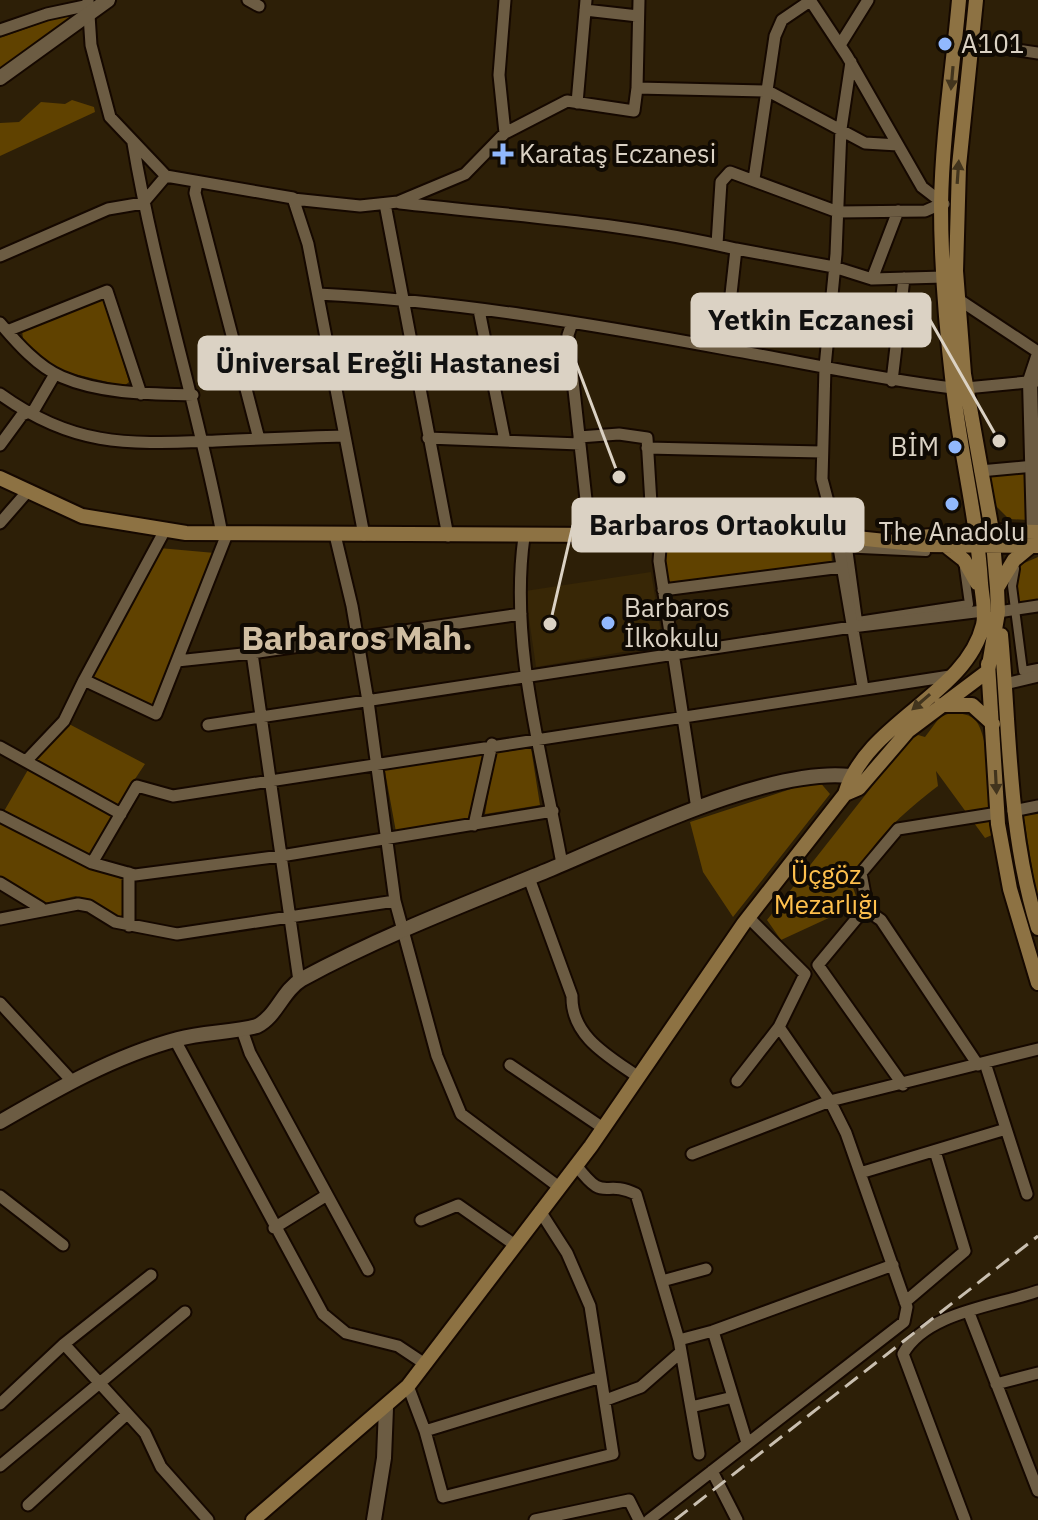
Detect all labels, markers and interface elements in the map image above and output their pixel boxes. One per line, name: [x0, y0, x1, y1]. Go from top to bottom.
place label: A101: [961, 26, 1024, 60]
marker: A101: [936, 35, 954, 53]
one-way arrow: [945, 66, 958, 91]
place label: Karataş Eczanesi: [519, 136, 716, 170]
marker: Karataş Eczanesi: [494, 145, 512, 163]
one-way arrow: [952, 159, 965, 184]
callout: Yetkin Eczanesi: [692, 294, 930, 346]
text: Yetkin Eczanesi: [708, 301, 914, 338]
callout: Üniversal Ereğli Hastanesi: [199, 337, 576, 389]
text: Üniversal Ereğli Hastanesi: [215, 344, 561, 381]
place label: BİM: [891, 429, 939, 463]
marker: BİM: [946, 438, 964, 456]
marker: The Anadolu: [943, 495, 961, 513]
callout: Barbaros Ortaokulu: [573, 499, 863, 551]
text: Barbaros Ortaokulu: [589, 506, 847, 543]
place label: The Anadolu: [879, 514, 1025, 548]
place label: Barbaros İlkokulu: [624, 590, 730, 654]
marker: Barbaros İlkokulu: [599, 614, 617, 632]
district label: Barbaros Mah.: [241, 615, 473, 659]
one-way arrow: [912, 692, 931, 710]
one-way arrow: [990, 770, 1003, 795]
park label: Üçgöz Mezarlığı: [774, 857, 878, 921]

